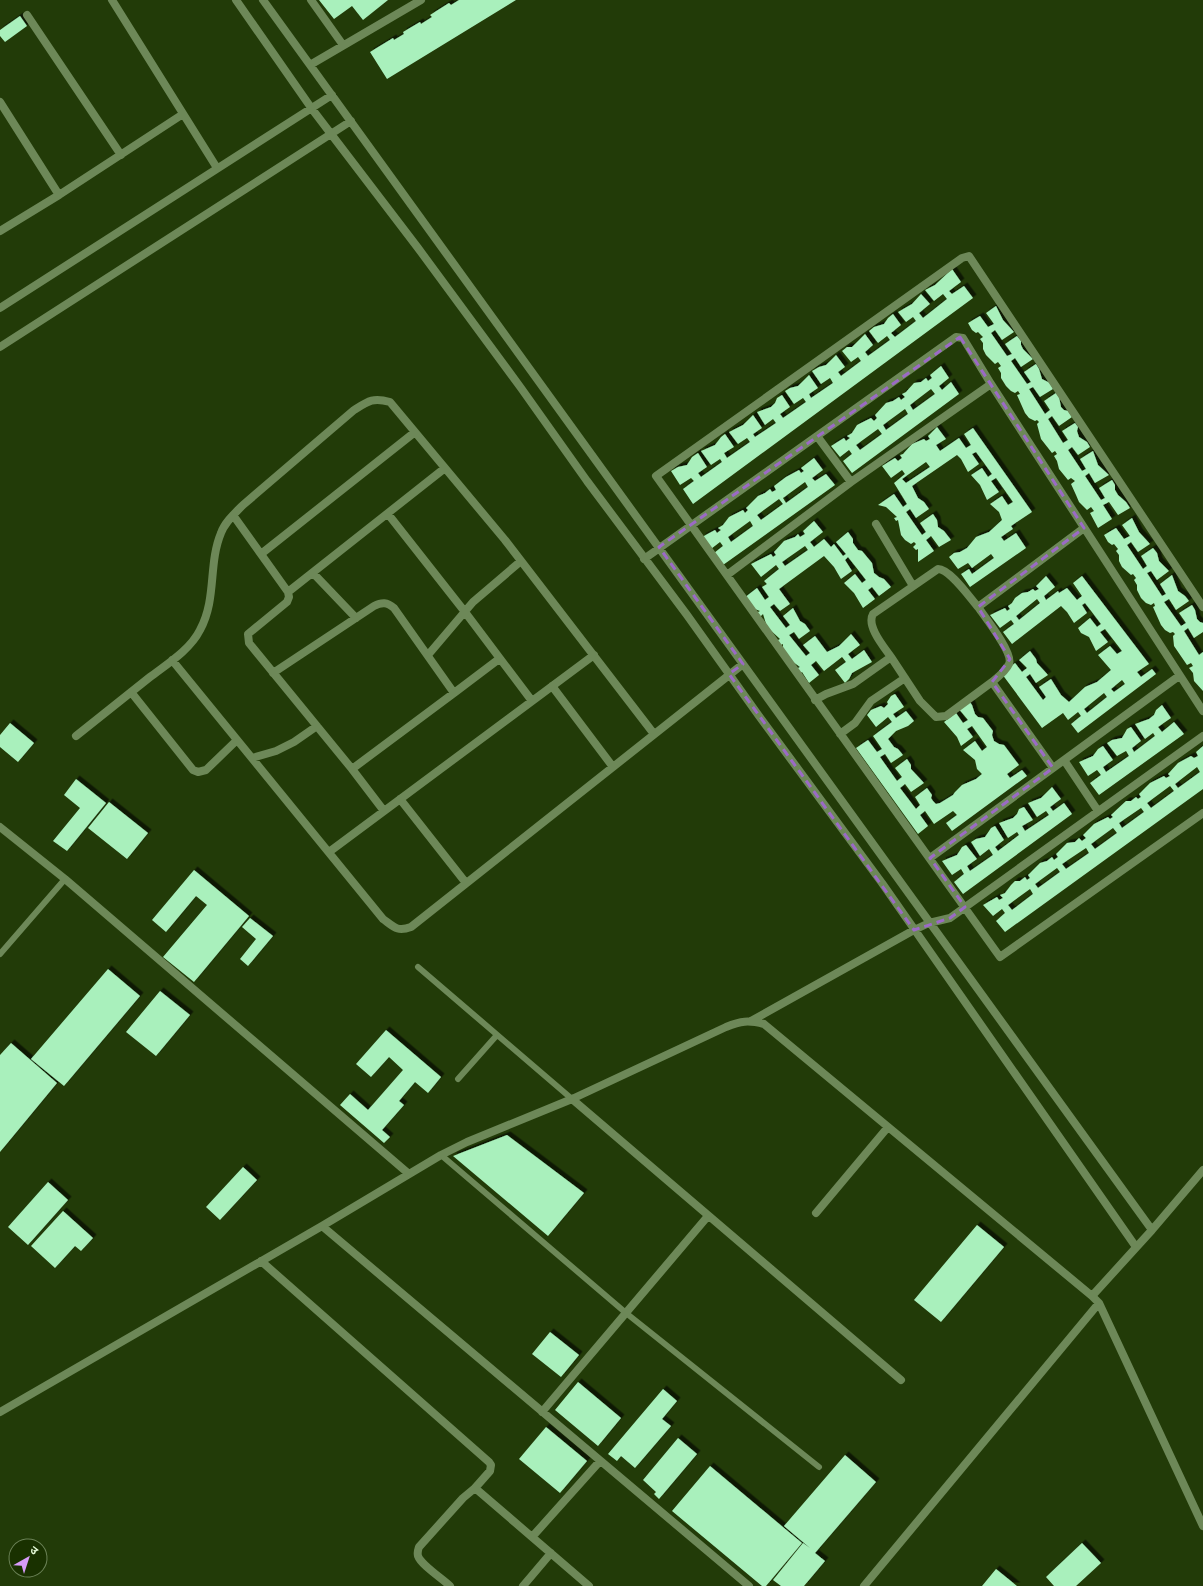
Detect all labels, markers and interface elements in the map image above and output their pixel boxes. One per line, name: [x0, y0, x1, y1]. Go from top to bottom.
north arrow: [8, 1538, 48, 1578]
text: उ: [28, 1544, 41, 1557]

